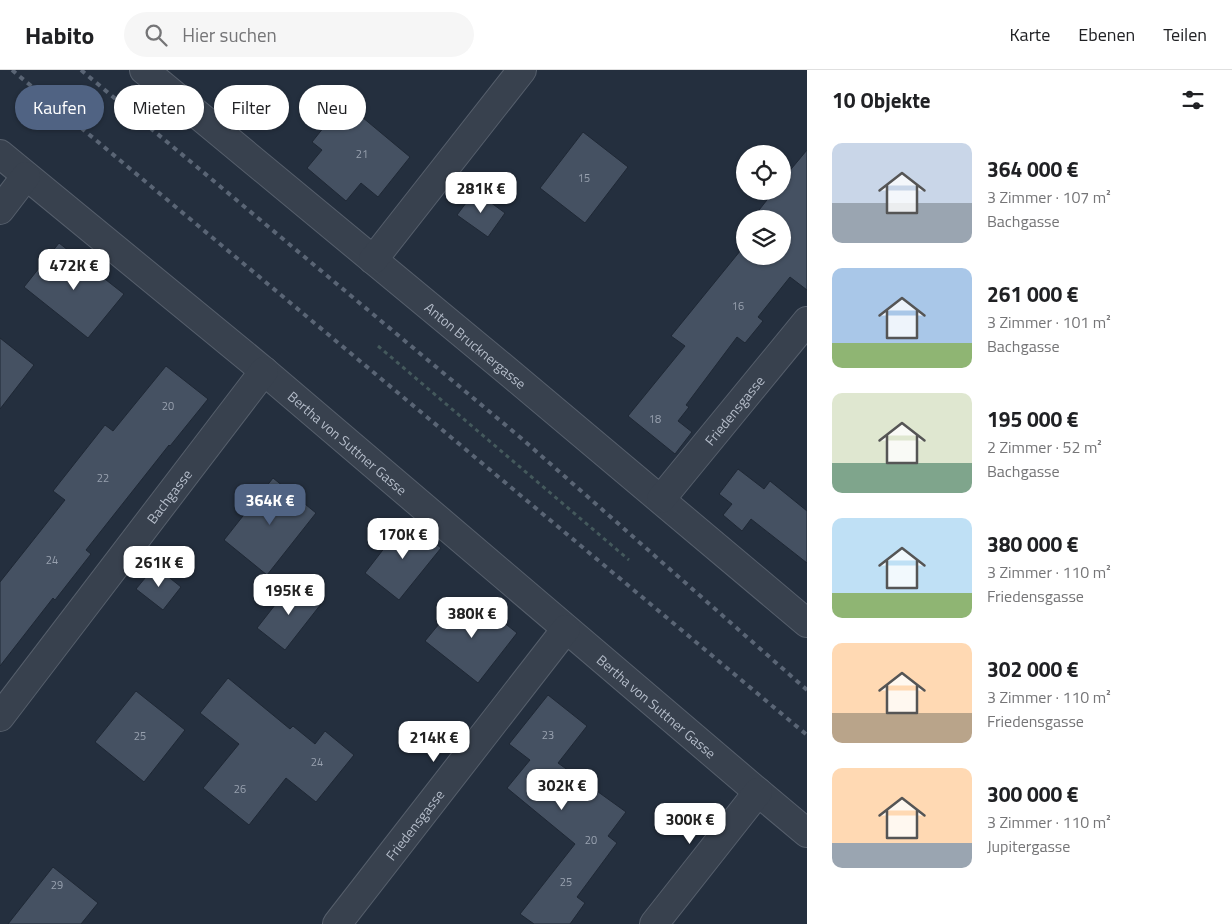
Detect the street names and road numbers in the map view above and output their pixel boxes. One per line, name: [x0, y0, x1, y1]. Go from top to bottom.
street label: Anton Brucknergasse: [421, 297, 531, 393]
street label: Friedensgasse: [699, 371, 769, 450]
street label: Bertha von Suttner Gasse: [284, 386, 412, 499]
street label: Bachgasse: [141, 464, 196, 528]
street label: Bertha von Suttner Gasse: [593, 649, 721, 763]
street label: Friedensgasse: [380, 785, 449, 864]

